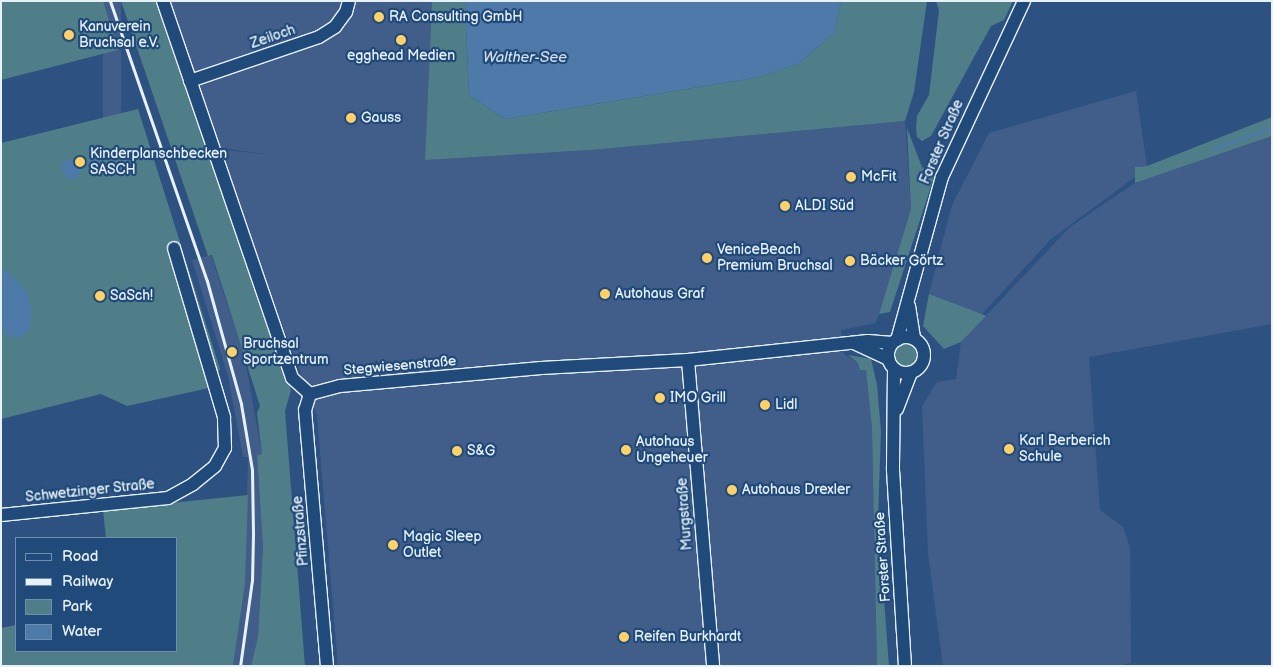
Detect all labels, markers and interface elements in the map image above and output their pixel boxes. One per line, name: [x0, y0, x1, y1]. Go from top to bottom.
place label: RA Consulting GmbH: [389, 9, 523, 25]
marker: RA Consulting GmbH: [373, 11, 385, 23]
place label: Kanuverein Bruchsal e.V.: [79, 19, 159, 52]
street label: Zeiloch: [248, 22, 298, 52]
marker: Kanuverein Bruchsal e.V.: [63, 29, 75, 41]
marker: egghead Medien: [395, 34, 407, 46]
place label: egghead Medien: [347, 48, 455, 64]
water label: Walther-See: [483, 49, 567, 67]
street label: Forster Straße: [917, 97, 967, 187]
place label: Gauss: [361, 110, 401, 126]
marker: Gauss: [345, 112, 357, 124]
place label: Kinderplanschbecken SASCH: [90, 146, 227, 178]
marker: Kinderplanschbecken SASCH: [74, 156, 86, 168]
place label: McFit: [861, 169, 896, 185]
marker: McFit: [845, 171, 857, 183]
place label: ALDI Süd: [795, 198, 854, 214]
marker: ALDI Süd: [779, 200, 791, 212]
place label: VeniceBeach Premium Bruchsal: [717, 242, 832, 274]
marker: VeniceBeach Premium Bruchsal: [701, 252, 713, 264]
place label: Bäcker Görtz: [860, 253, 943, 269]
marker: Bäcker Görtz: [844, 255, 856, 267]
place label: Autohaus Graf: [615, 286, 705, 302]
place label: SaSch!: [110, 288, 153, 304]
marker: Autohaus Graf: [599, 288, 611, 300]
marker: SaSch!: [94, 290, 106, 302]
place label: Bruchsal Sportzentrum: [243, 336, 328, 368]
marker: Bruchsal Sportzentrum: [225, 345, 239, 359]
street label: Stegwiesenstraße: [343, 353, 457, 379]
place label: IMO Grill: [670, 390, 726, 406]
marker: IMO Grill: [654, 392, 666, 404]
place label: Lidl: [775, 397, 797, 413]
marker: Lidl: [759, 399, 771, 411]
place label: Karl Berberich Schule: [1019, 433, 1110, 466]
place label: Autohaus Ungeheuer: [636, 434, 708, 467]
place label: S&G: [467, 443, 495, 459]
marker: Karl Berberich Schule: [1003, 443, 1015, 455]
marker: Autohaus Ungeheuer: [620, 444, 632, 456]
marker: S&G: [451, 445, 463, 457]
street label: Schwetzinger Straße: [24, 476, 156, 506]
street label: Murgstraße: [674, 477, 696, 551]
place label: Autohaus Drexler: [742, 482, 850, 498]
marker: Autohaus Drexler: [726, 484, 738, 496]
street label: Pfinzstraße: [290, 495, 312, 567]
street label: Forster Straße: [871, 511, 895, 603]
place label: Magic Sleep Outlet: [403, 529, 482, 562]
legend: [15, 537, 178, 652]
marker: Magic Sleep Outlet: [387, 539, 399, 551]
text: Road: [62, 547, 98, 566]
text: Railway: [62, 572, 113, 591]
text: Park: [62, 597, 92, 616]
text: Water: [62, 622, 102, 641]
place label: Reifen Burkhardt: [634, 629, 741, 645]
marker: Reifen Burkhardt: [618, 631, 630, 643]

